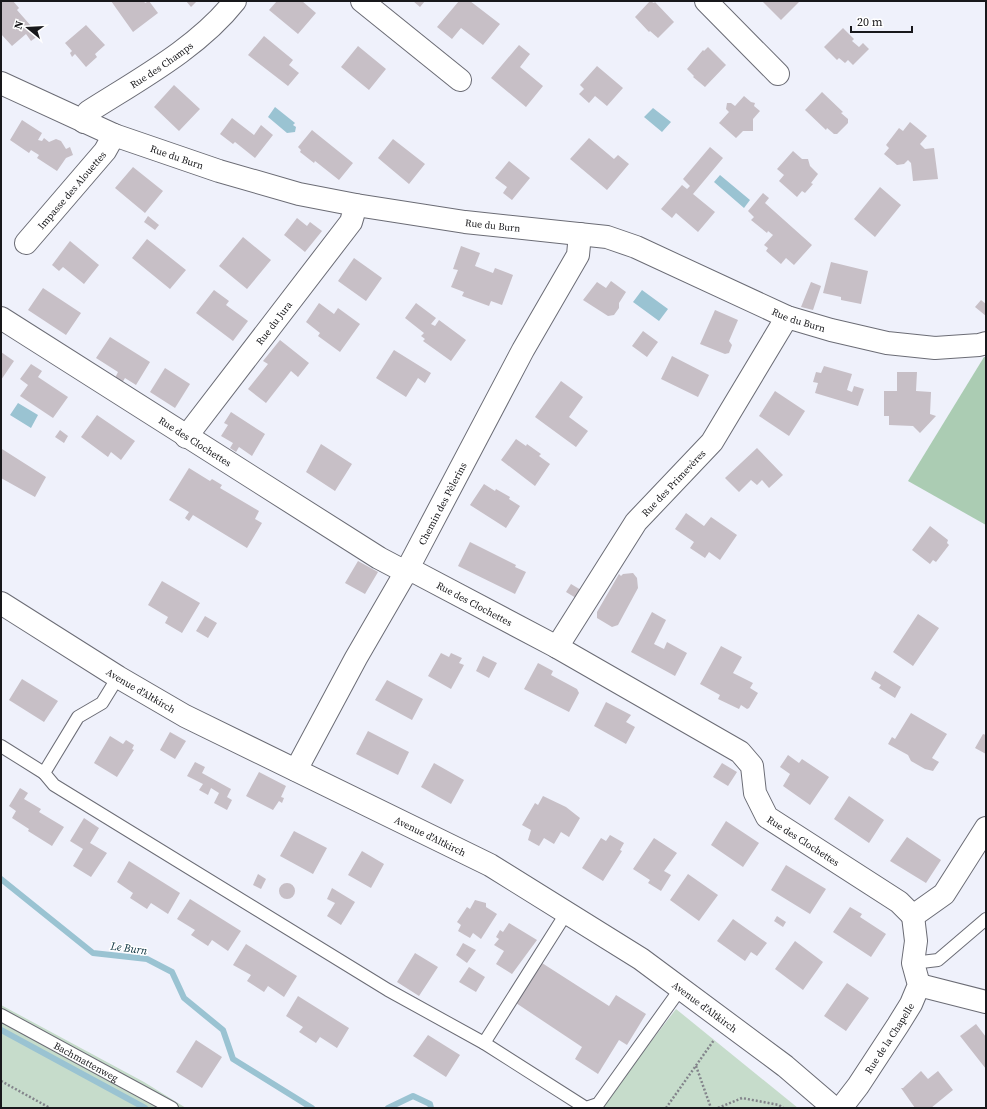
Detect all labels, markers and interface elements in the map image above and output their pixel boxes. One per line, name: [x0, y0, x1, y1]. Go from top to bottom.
north arrow: [8, 8, 48, 48]
scale bar: [851, 8, 912, 34]
text: 20 m: [857, 14, 883, 30]
text: N: [11, 19, 27, 31]
street label: Rue des Champs: [128, 39, 196, 91]
street label: Rue du Burn: [148, 142, 205, 172]
street label: Impasse des Alouettes: [35, 148, 109, 232]
street label: Rue du Burn: [464, 216, 521, 235]
street label: Rue du Jura: [253, 298, 296, 348]
street label: Rue du Burn: [770, 305, 827, 335]
street label: Rue des Clochettes: [156, 414, 234, 470]
street label: Rue des Primevères: [639, 447, 709, 519]
street label: Chemin des Pèlerins: [415, 460, 470, 547]
street label: Rue des Clochettes: [434, 579, 514, 629]
street label: Avenue d'Altkirch: [104, 665, 178, 716]
street label: Avenue d'Altkirch: [392, 813, 468, 859]
street label: Rue des Clochettes: [764, 813, 842, 869]
water label: Le Burn: [109, 938, 149, 959]
street label: Avenue d'Altkirch: [670, 978, 740, 1035]
street label: Rue de la Chapelle: [862, 1000, 917, 1076]
street label: Bachmattenweg: [51, 1039, 120, 1085]

